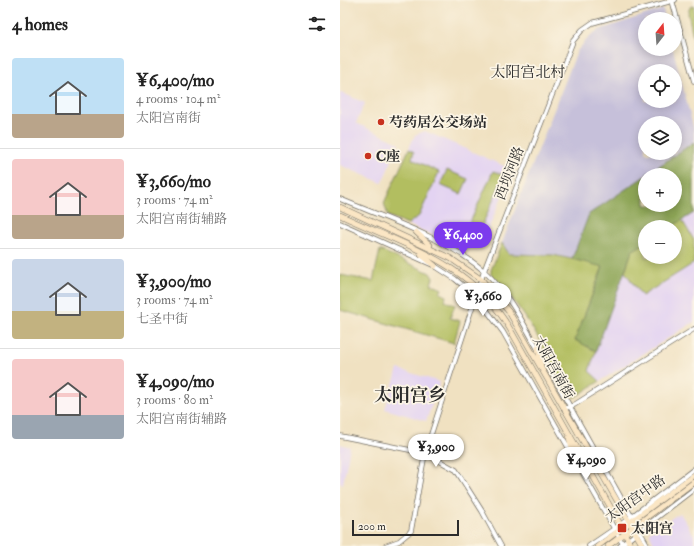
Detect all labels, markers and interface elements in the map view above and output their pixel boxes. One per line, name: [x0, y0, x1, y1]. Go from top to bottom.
north arrow: [638, 12, 682, 56]
map controls: [638, 12, 682, 264]
icon: filters: [306, 13, 328, 35]
text: 4 homes: [12, 14, 68, 35]
district label: 太阳宫北村: [490, 63, 566, 82]
button: locate: [638, 64, 682, 108]
text: ¥6,400/mo: [136, 70, 214, 91]
icon: home: [44, 74, 92, 122]
text: 4 rooms · 104 m²: [136, 91, 220, 107]
text: 太阳宫南街: [136, 110, 201, 126]
place label: 芍药居公交场站: [389, 114, 487, 131]
button: layers: [638, 116, 682, 160]
marker: 芍药居公交场站: [376, 117, 386, 127]
street label: 西坝河路: [491, 144, 527, 202]
place label: C座: [376, 148, 400, 165]
marker: C座: [363, 151, 373, 161]
button: +: [638, 168, 682, 212]
text: ¥3,660/mo: [136, 171, 211, 192]
icon: home: [44, 175, 92, 223]
text: 3 rooms · 74 m²: [136, 192, 213, 208]
text: 太阳宫南街辅路: [136, 211, 227, 227]
button: −: [638, 220, 682, 264]
pin: ¥6,400: [430, 222, 496, 256]
text: ¥6,400: [443, 227, 483, 243]
text: ¥3,900/mo: [136, 271, 211, 292]
icon: home: [44, 275, 92, 323]
pin: ¥3,660: [450, 283, 516, 317]
text: ¥3,660: [464, 288, 502, 304]
text: 3 rooms · 74 m²: [136, 292, 213, 308]
text: 七圣中街: [136, 311, 188, 327]
street label: 太阳宫南街: [529, 333, 578, 402]
text: ¥4,090/mo: [136, 371, 214, 392]
icon: home: [44, 375, 92, 423]
district label: 太阳宫乡: [374, 384, 446, 407]
text: 3 rooms · 80 m²: [136, 392, 213, 408]
text: 太阳宫南街辅路: [136, 411, 227, 427]
pin: ¥3,900: [403, 434, 469, 468]
text: ¥3,900: [417, 439, 455, 455]
pin: ¥4,090: [553, 447, 619, 481]
text: ¥4,090: [566, 452, 606, 468]
street label: 太阳宫中路: [602, 471, 669, 526]
scale bar: [352, 518, 459, 537]
text: 200 m: [358, 520, 386, 533]
place label: 太阳宫: [631, 520, 673, 537]
marker: 太阳宫: [616, 522, 628, 534]

